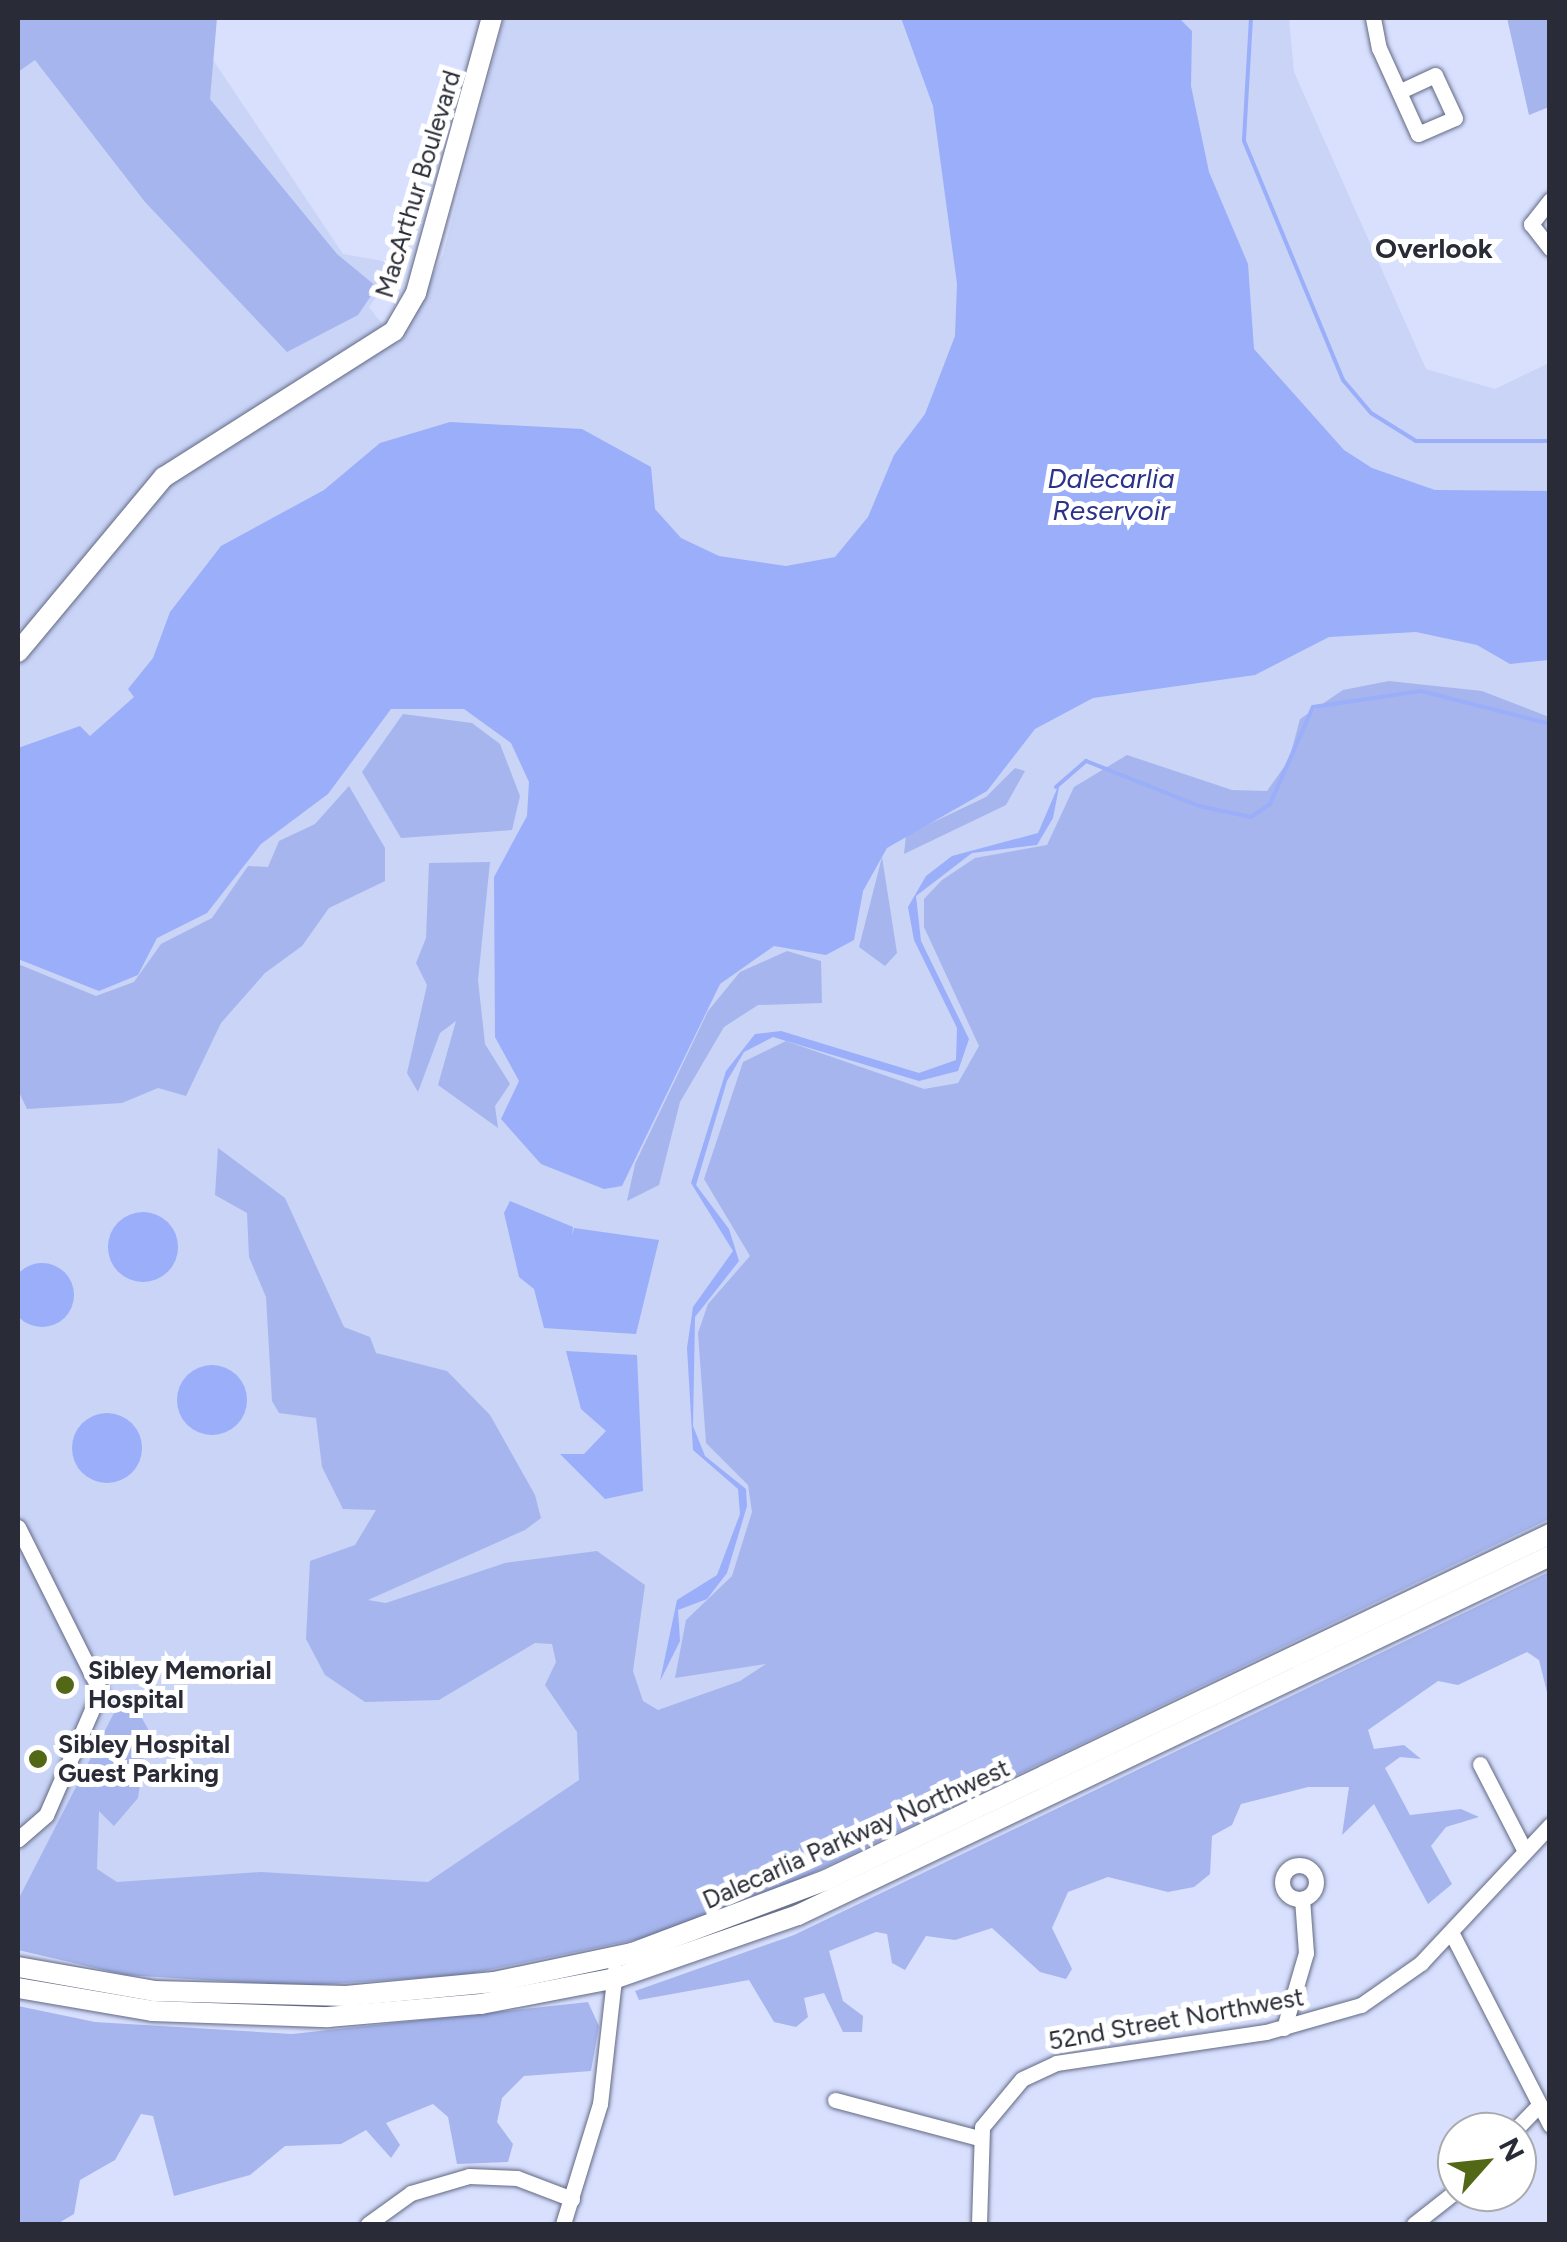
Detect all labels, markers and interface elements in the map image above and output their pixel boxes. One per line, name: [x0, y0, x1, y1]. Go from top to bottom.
street label: MacArthur Boulevard: [369, 67, 467, 301]
district label: Overlook: [1375, 231, 1493, 265]
water label: Dalecarlia Reservoir: [1047, 461, 1175, 527]
place label: Sibley Memorial Hospital: [88, 1656, 272, 1715]
marker: Sibley Memorial Hospital: [52, 1672, 78, 1698]
place label: Sibley Hospital Guest Parking: [58, 1730, 230, 1789]
marker: Sibley Hospital Guest Parking: [27, 1748, 49, 1770]
street label: Dalecarlia Parkway Northwest: [698, 1753, 1014, 1915]
street label: 52nd Street Northwest: [1046, 1982, 1306, 2056]
north arrow: [1437, 2112, 1537, 2212]
text: N: [1492, 2132, 1532, 2167]

